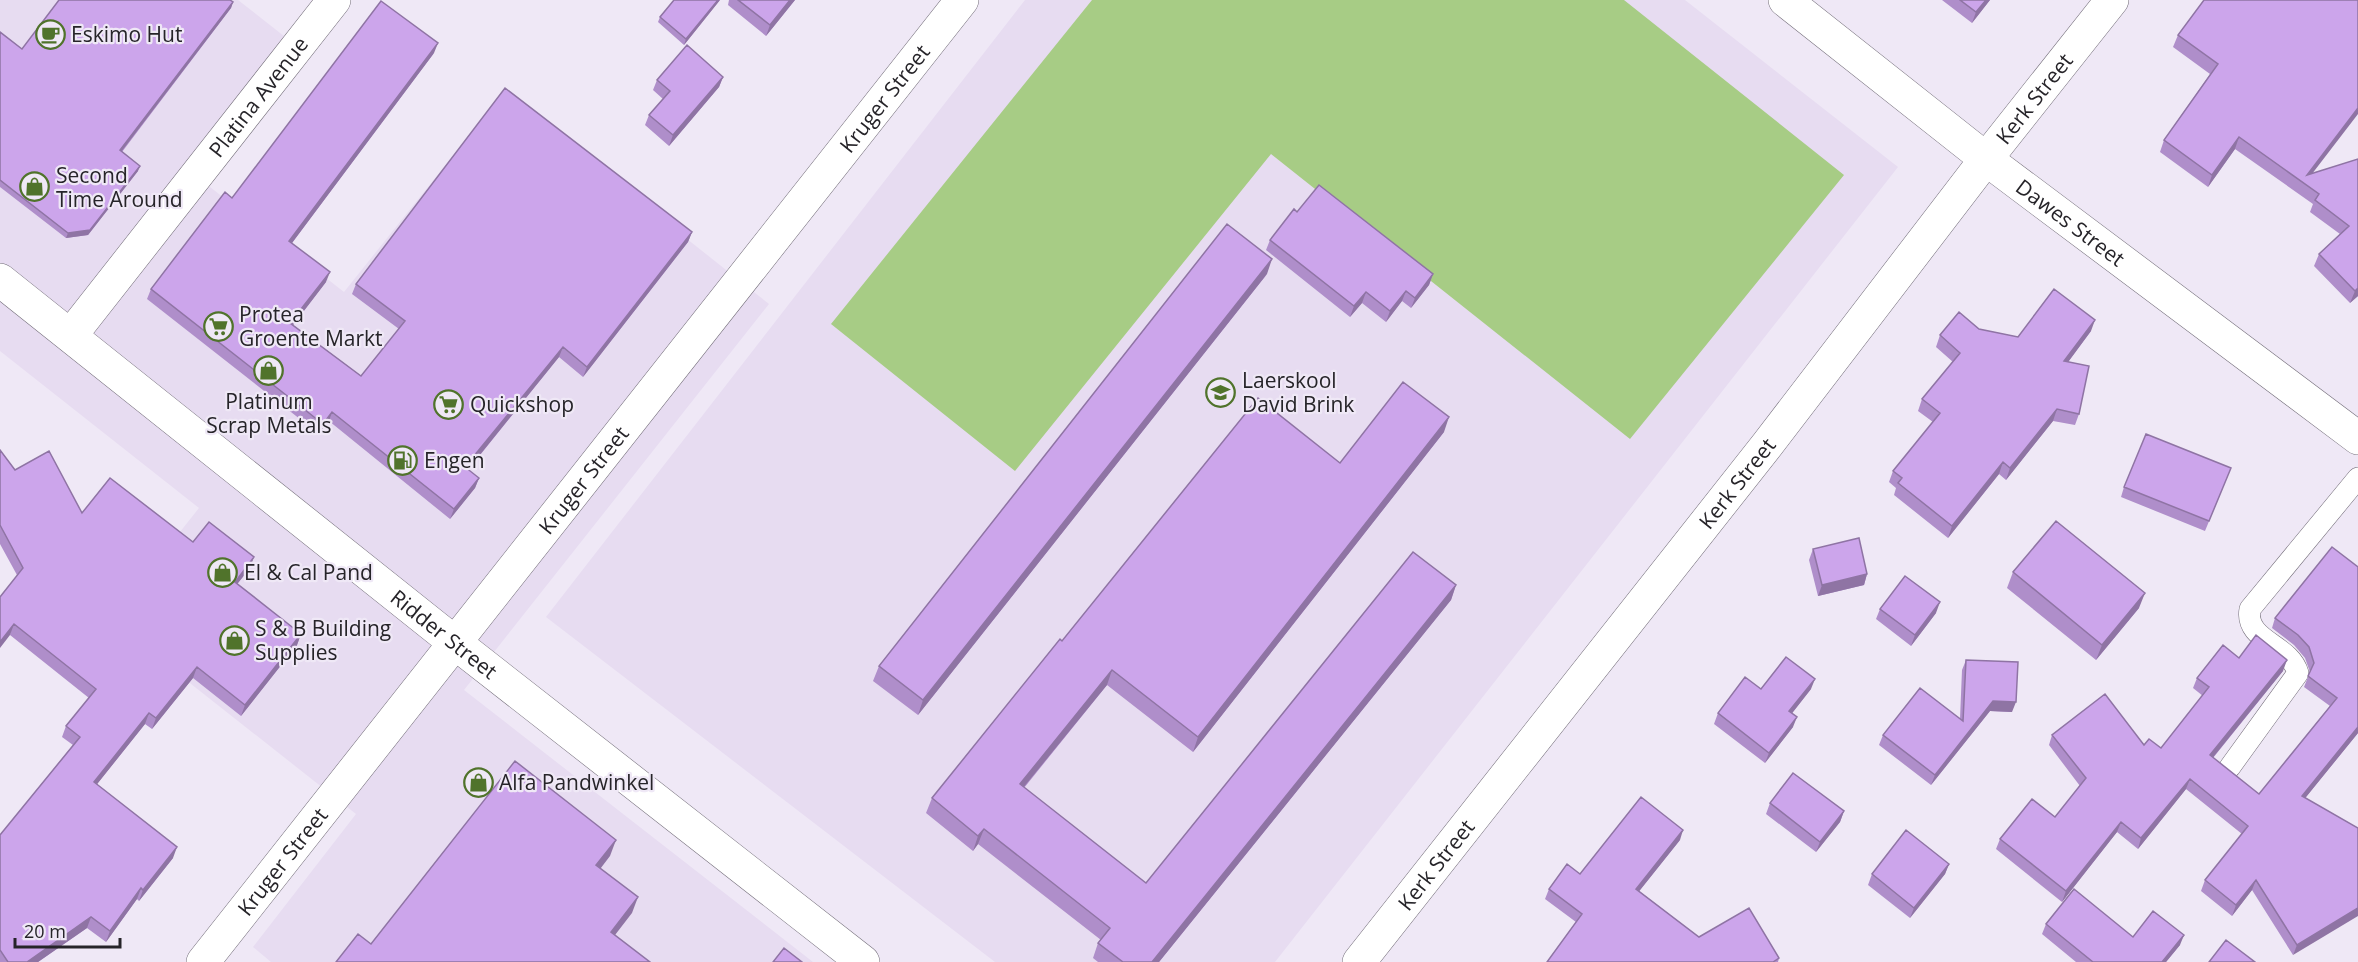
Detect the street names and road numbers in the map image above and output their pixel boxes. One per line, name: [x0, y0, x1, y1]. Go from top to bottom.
street label: Platina Avenue: [202, 31, 314, 163]
street label: Kruger Street: [833, 39, 936, 158]
street label: Kerk Street: [1989, 47, 2079, 150]
street label: Dawes Street: [2010, 172, 2131, 272]
street label: Kruger Street: [532, 420, 635, 540]
street label: Kerk Street: [1692, 432, 1782, 534]
street label: Ridder Street: [385, 583, 503, 685]
street label: Kruger Street: [231, 802, 334, 921]
street label: Kerk Street: [1391, 813, 1480, 916]

